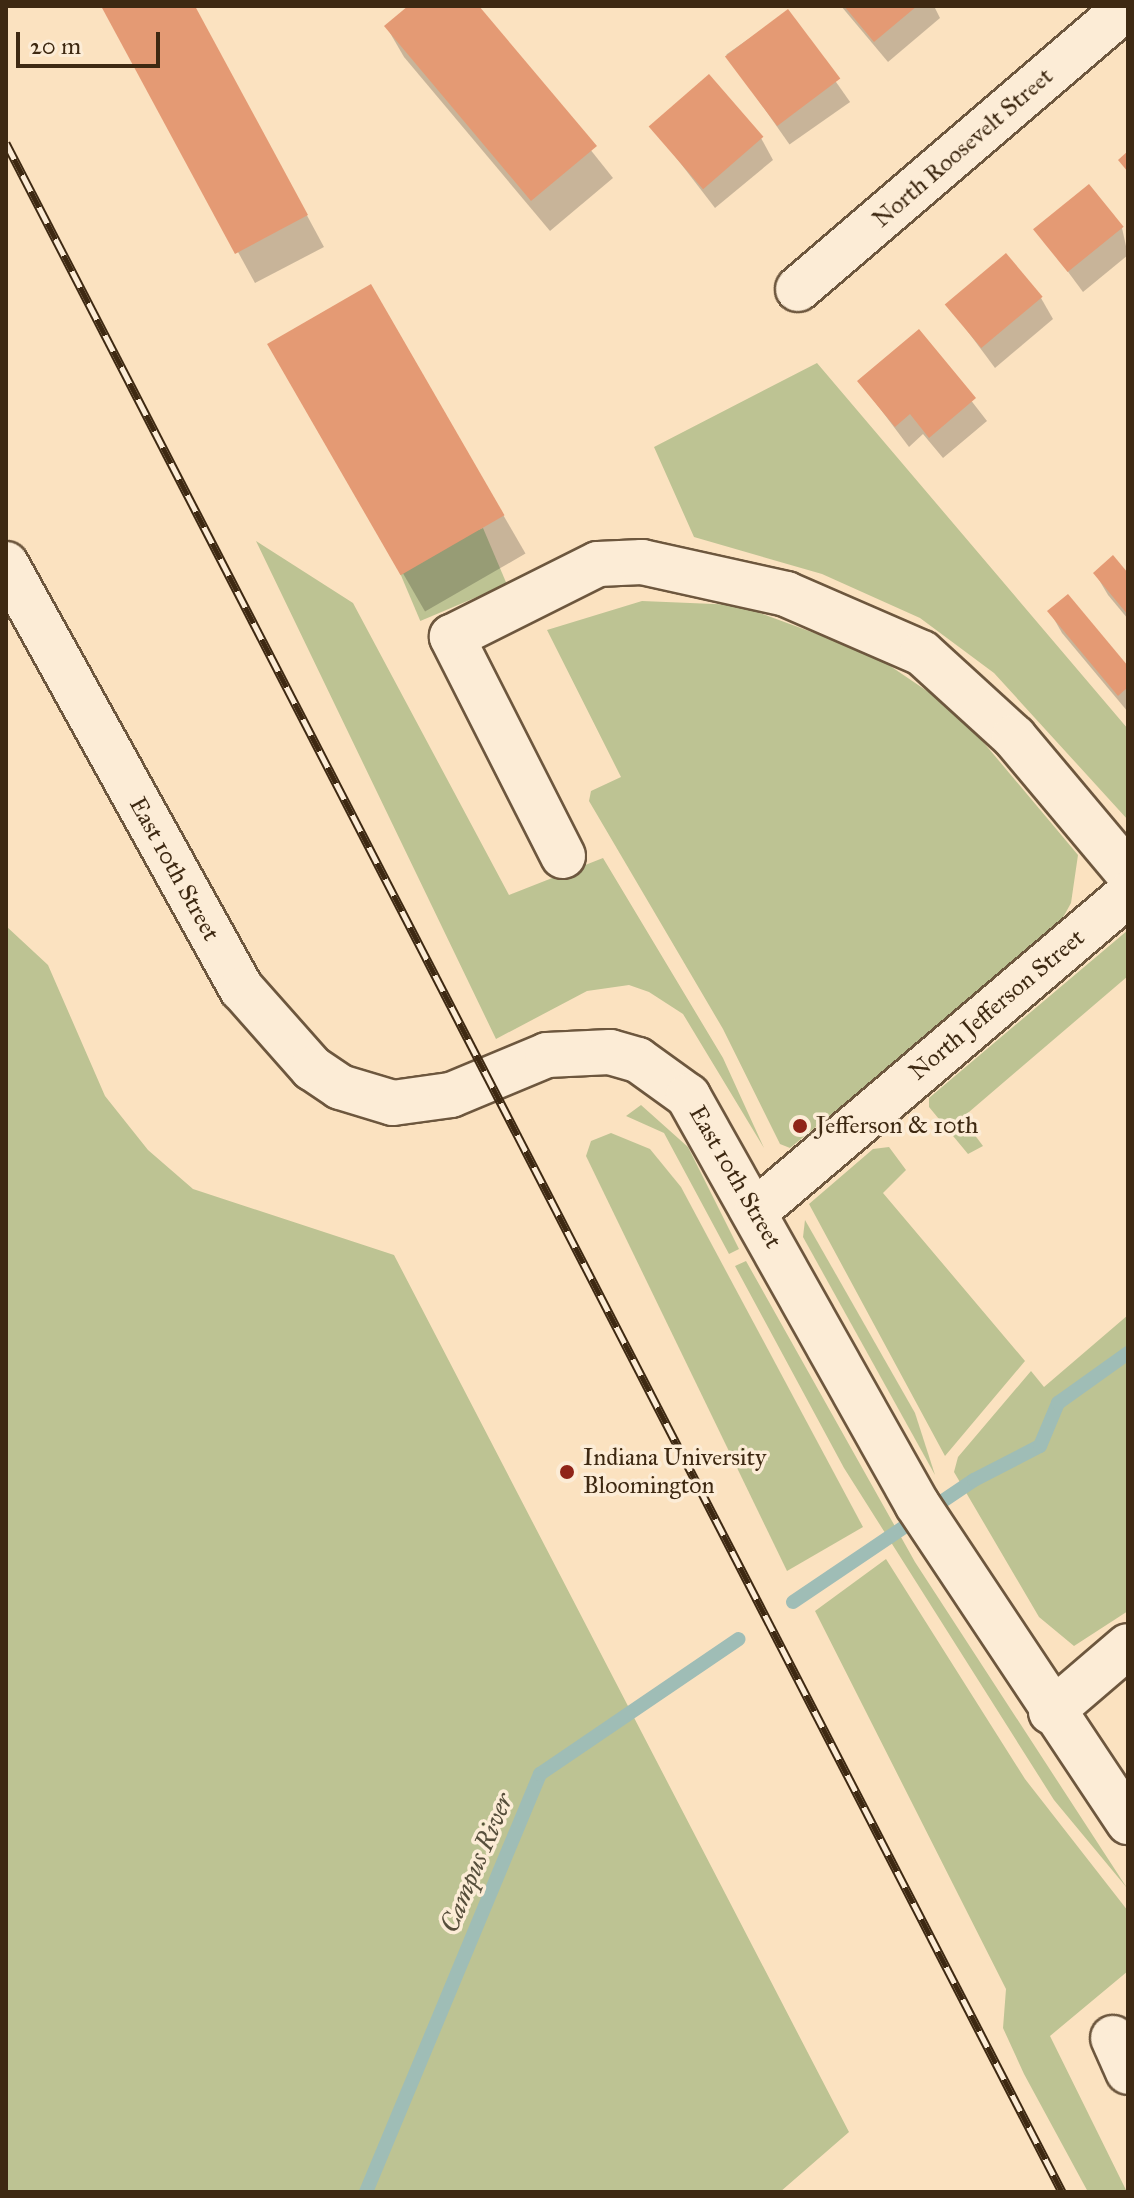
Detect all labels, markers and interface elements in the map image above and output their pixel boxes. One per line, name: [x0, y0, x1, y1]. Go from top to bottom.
scale bar: [20, 16, 164, 66]
text: 20 m: [30, 31, 81, 61]
street label: North Roosevelt Street: [867, 62, 1059, 234]
street label: East 10th Street: [123, 792, 225, 946]
street label: North Jefferson Street: [904, 923, 1090, 1087]
street label: East 10th Street: [683, 1101, 787, 1253]
place label: Jefferson & 10th: [816, 1112, 978, 1140]
marker: Jefferson & 10th: [791, 1117, 809, 1135]
place label: Indiana University Bloomington: [583, 1444, 766, 1500]
marker: Indiana University Bloomington: [558, 1463, 576, 1481]
water label: Campus River: [434, 1789, 520, 1937]

